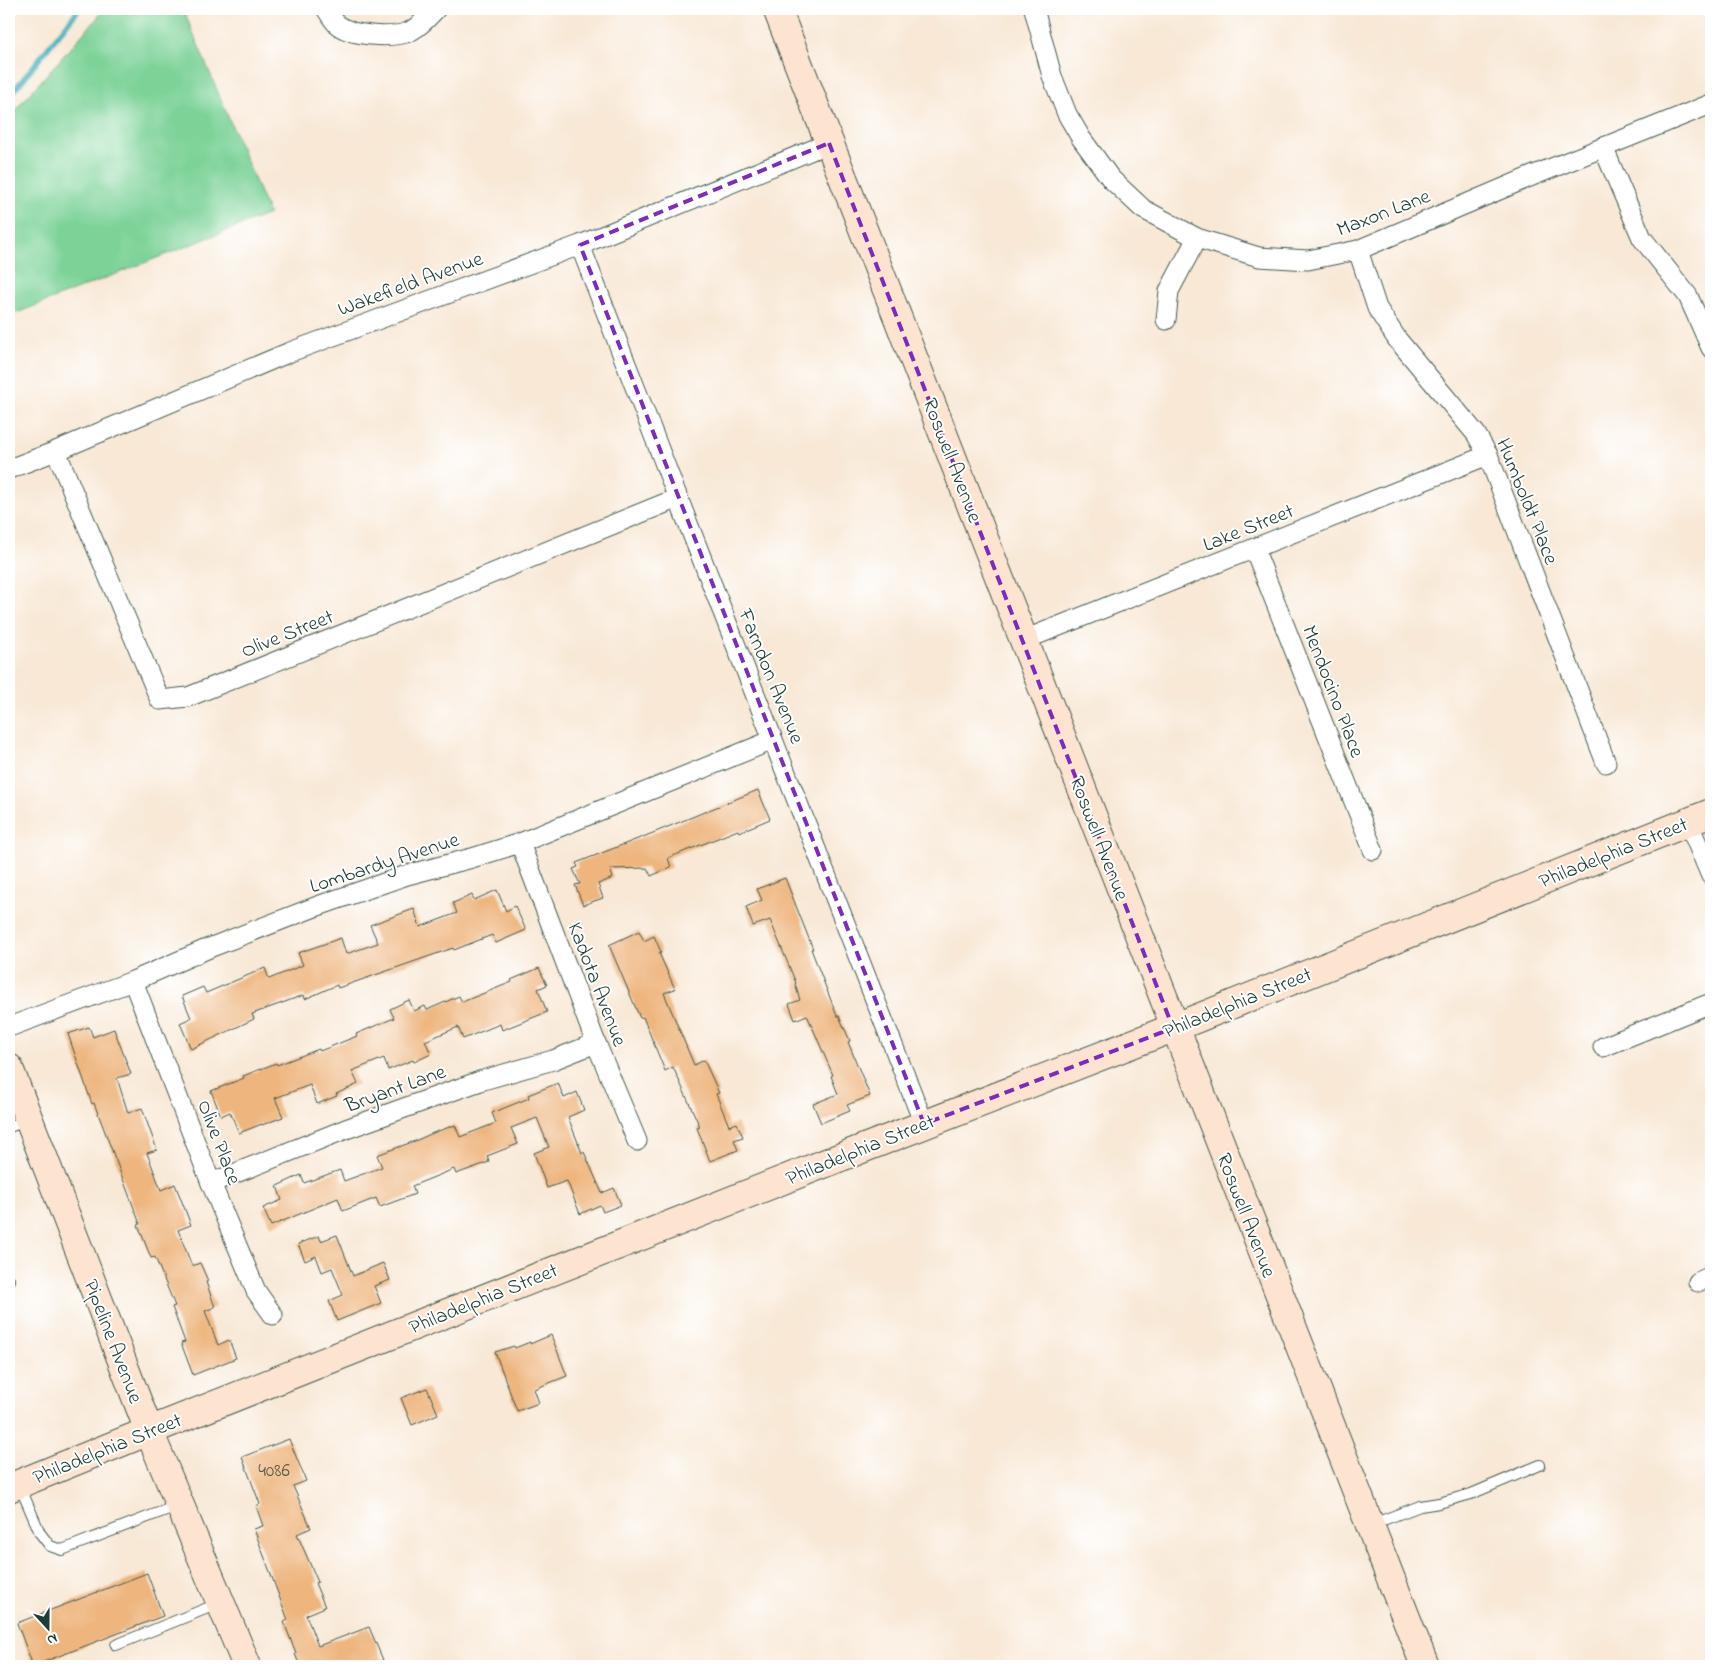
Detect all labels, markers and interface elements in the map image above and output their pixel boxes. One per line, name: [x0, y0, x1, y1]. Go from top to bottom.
street label: Maxon Lane: [1332, 182, 1436, 245]
street label: Wakefield Avenue: [334, 245, 488, 325]
street label: Roswell Avenue: [914, 394, 989, 528]
street label: Humboldt Place: [1487, 434, 1565, 570]
street label: Lake Street: [1199, 497, 1299, 561]
street label: Olive Street: [237, 603, 339, 667]
street label: Farndon Avenue: [729, 604, 811, 749]
street label: Mendocino Place: [1293, 621, 1371, 763]
street label: Roswell Avenue: [1061, 772, 1136, 906]
street label: Philadelphia Street: [1535, 810, 1693, 897]
street label: Lombardy Avenue: [306, 825, 464, 904]
street label: Kadota Avenue: [559, 918, 634, 1052]
street label: Philadelphia Street: [1159, 960, 1317, 1047]
street label: Bryant Lane: [340, 1058, 451, 1124]
street label: Olive Place: [188, 1096, 248, 1190]
street label: Philadelphia Street: [782, 1107, 940, 1194]
street label: Roswell Avenue: [1208, 1149, 1283, 1283]
street label: Philadelphia Street: [405, 1256, 563, 1343]
street label: Pipeline Avenue: [75, 1275, 150, 1409]
street label: Philadelphia Street: [29, 1406, 187, 1493]
house number: 4086: [258, 1458, 290, 1485]
north arrow: [22, 1602, 72, 1652]
text: N: [44, 1627, 60, 1650]

